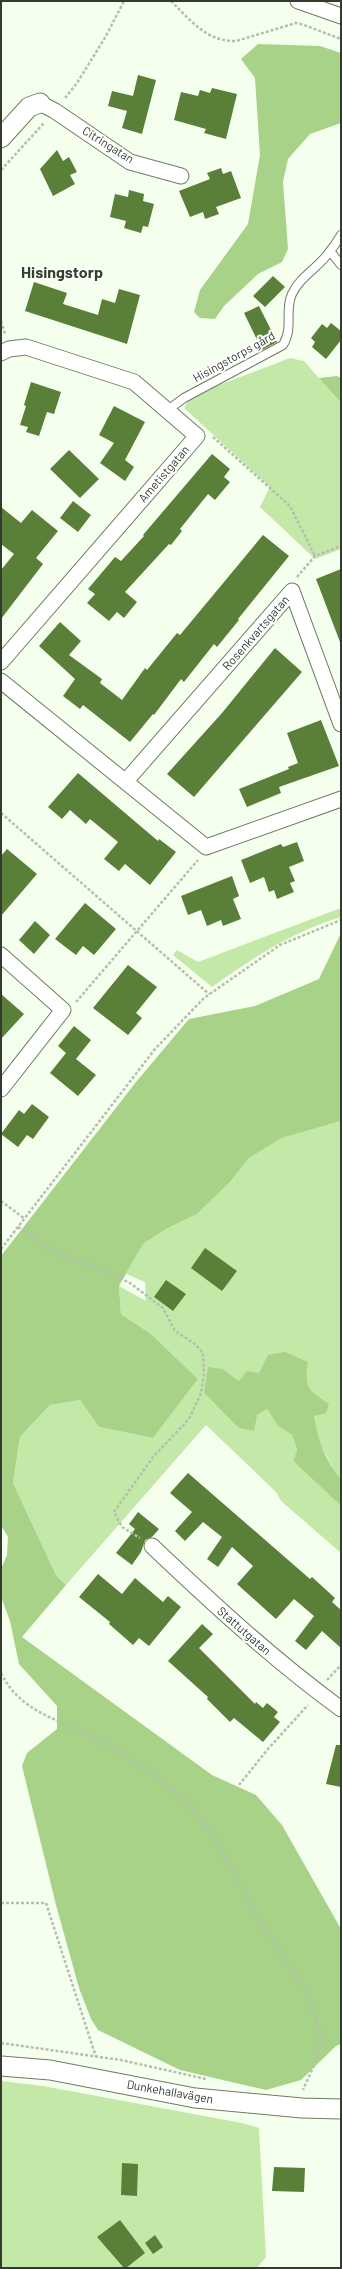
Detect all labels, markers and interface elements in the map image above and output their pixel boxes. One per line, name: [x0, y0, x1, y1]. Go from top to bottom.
street label: Citringatan: [80, 123, 137, 165]
district label: Hisingstorp: [21, 262, 103, 281]
street label: Hisingstorps gård: [190, 328, 277, 384]
street label: Ametistgatan: [135, 442, 192, 505]
street label: Rosenkvartsgatan: [219, 592, 291, 673]
street label: Stattutgatan: [215, 1603, 274, 1657]
street label: Dunkehallavägen: [126, 2077, 214, 2106]

